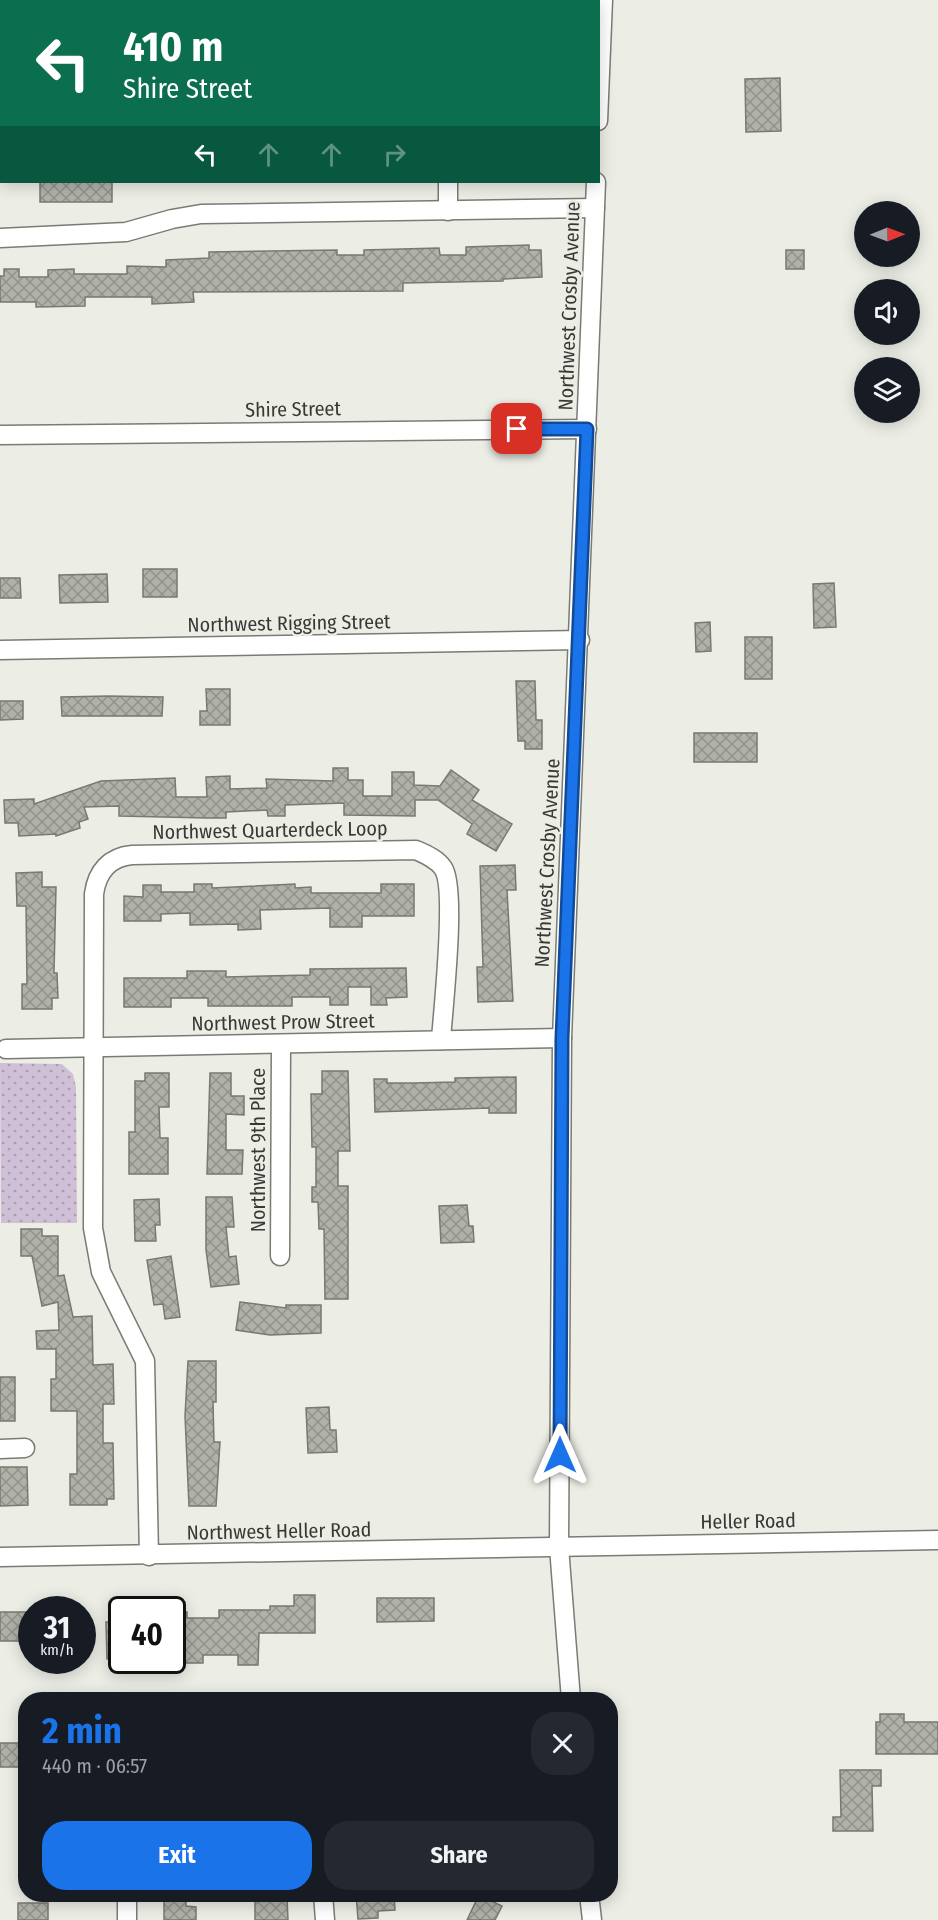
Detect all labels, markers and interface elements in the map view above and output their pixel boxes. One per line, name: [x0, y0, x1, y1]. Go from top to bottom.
text: 410 m: [123, 22, 223, 72]
icon: left: [24, 24, 102, 102]
text: Shire Street: [123, 73, 252, 105]
icon: left: [189, 138, 222, 171]
icon: ahead: [252, 138, 285, 171]
icon: ahead: [315, 138, 348, 171]
icon: right: [378, 138, 411, 171]
street label: Northwest Crosby Avenue: [553, 201, 585, 411]
north arrow: [854, 201, 920, 267]
map controls: [854, 201, 920, 423]
button: sound: [854, 279, 920, 345]
button: layers: [854, 357, 920, 423]
street label: Shire Street: [245, 396, 341, 422]
pin: [491, 403, 542, 454]
icon: arrive: [500, 412, 533, 445]
street label: Northwest Rigging Street: [187, 609, 391, 637]
street label: Northwest Crosby Avenue: [530, 758, 564, 968]
street label: Northwest Quarterdeck Loop: [152, 816, 388, 844]
street label: Northwest Prow Street: [191, 1008, 375, 1036]
street label: Northwest 9th Place: [246, 1068, 270, 1232]
position arrow: [528, 1423, 592, 1487]
street label: Heller Road: [700, 1508, 796, 1534]
street label: Northwest Heller Road: [186, 1517, 372, 1545]
speed limit sign: 40: [108, 1596, 186, 1674]
text: 31: [44, 1610, 70, 1646]
text: km/h: [40, 1641, 74, 1659]
text: 2 min: [42, 1709, 122, 1753]
button: close: [531, 1712, 594, 1775]
text: 440 m · 06:57: [42, 1754, 147, 1778]
button: Exit: [42, 1821, 312, 1890]
button: Share: [324, 1821, 594, 1890]

